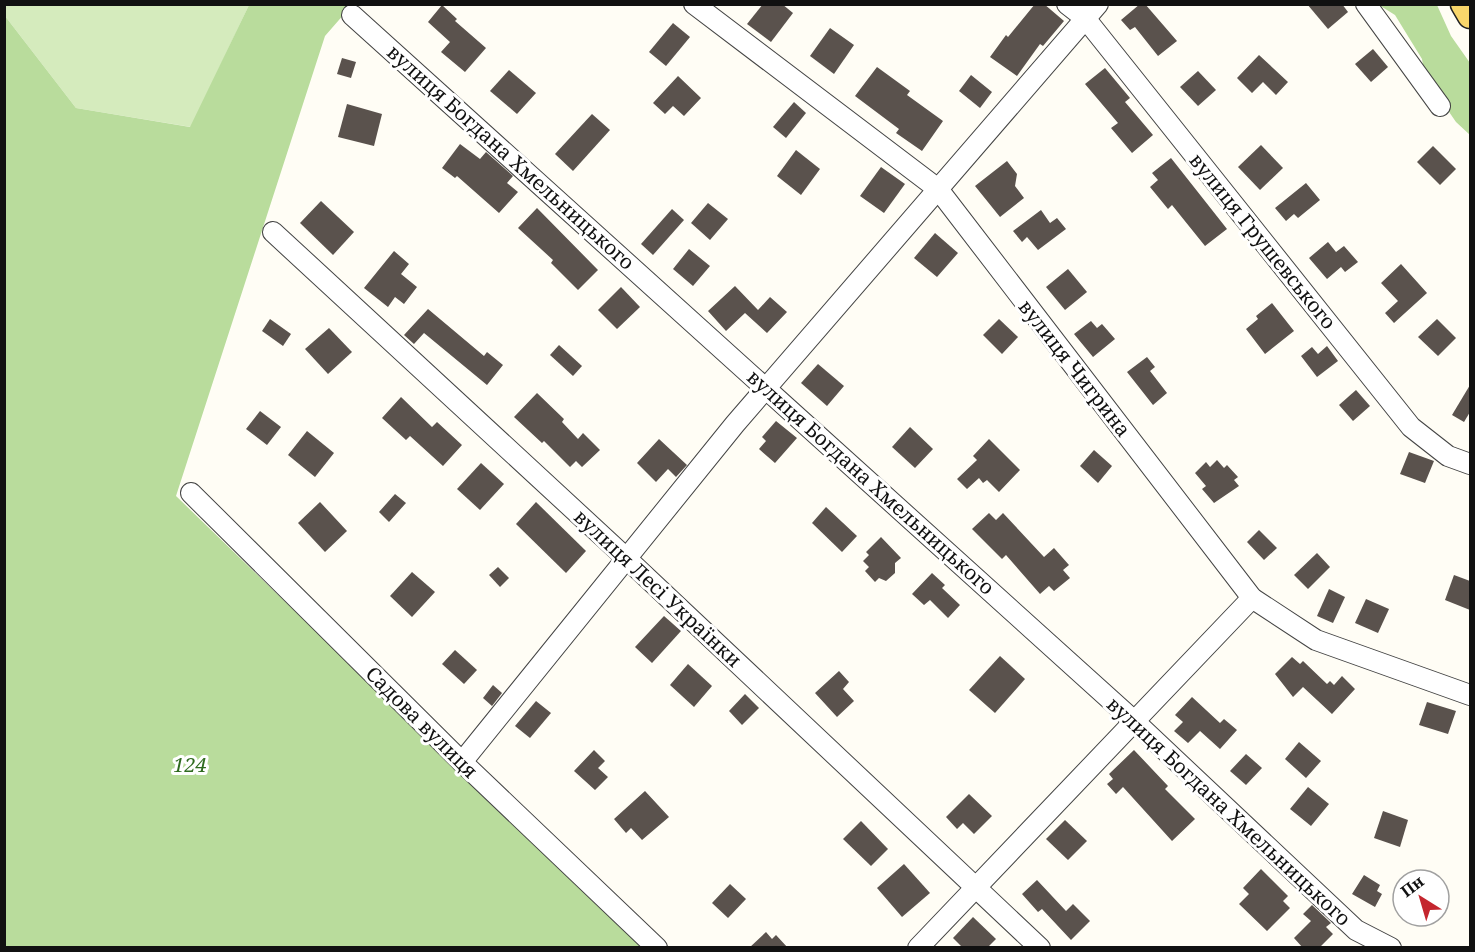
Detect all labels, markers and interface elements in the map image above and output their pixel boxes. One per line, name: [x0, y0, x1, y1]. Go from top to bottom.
street label: вулиця Богдана Хмельницького: [382, 39, 640, 275]
street label: вулиця Грушевського: [1184, 147, 1342, 335]
street label: вулиця Чигрина: [1013, 294, 1137, 442]
street label: вулиця Богдана Хмельницького: [742, 364, 1000, 600]
street label: вулиця Лесі Українки: [568, 503, 748, 673]
street label: Садова вулиця: [360, 660, 484, 784]
street label: вулиця Богдана Хмельницького: [1101, 691, 1357, 931]
park label: 124: [173, 751, 207, 778]
north arrow: [1391, 868, 1451, 928]
text: Пн: [1396, 870, 1428, 902]

